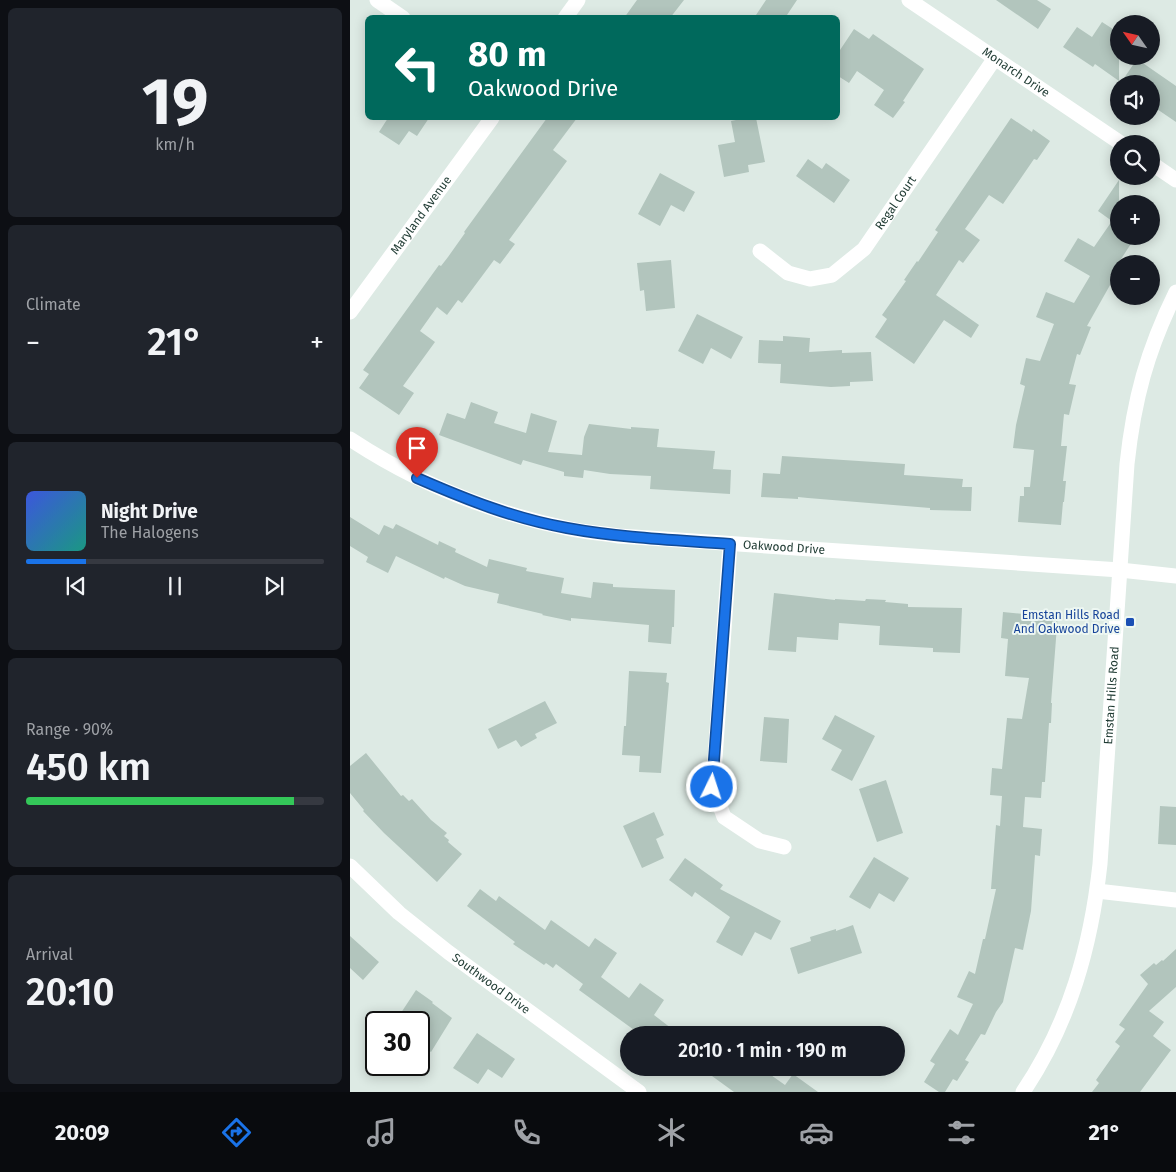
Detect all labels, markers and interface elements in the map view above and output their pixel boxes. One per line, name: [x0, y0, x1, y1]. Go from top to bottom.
north arrow: [1110, 15, 1160, 65]
map controls: [1110, 15, 1160, 305]
text: 80 m: [468, 33, 547, 75]
icon: left: [385, 35, 450, 100]
street label: Monarch Drive: [979, 45, 1052, 100]
text: 19: [142, 63, 208, 141]
text: Oakwood Drive: [468, 75, 618, 102]
button: sound: [1110, 75, 1160, 125]
text: km/h: [155, 135, 195, 154]
button: search: [1110, 135, 1160, 185]
street label: Maryland Avenue: [388, 173, 454, 257]
street label: Regal Court: [872, 173, 919, 232]
button: +: [1110, 195, 1160, 245]
button: −: [1110, 255, 1160, 305]
text: Climate: [26, 295, 81, 314]
text: 21°: [147, 319, 203, 365]
text: −: [26, 326, 40, 359]
text: +: [310, 326, 324, 359]
pin: [396, 427, 438, 478]
icon: arrive: [403, 434, 431, 462]
text: Night Drive: [101, 500, 198, 523]
text: The Halogens: [101, 523, 199, 542]
street label: Oakwood Drive: [743, 537, 825, 557]
icon: previous: [62, 572, 90, 600]
icon: pause: [161, 572, 189, 600]
icon: next: [260, 572, 288, 600]
place label: Emstan Hills Road And Oakwood Drive: [1014, 608, 1120, 636]
marker: Emstan Hills Road And Oakwood Drive: [1124, 616, 1136, 628]
street label: Emstan Hills Road: [1101, 646, 1122, 745]
text: Range · 90%: [26, 720, 113, 739]
text: 450 km: [26, 744, 151, 790]
position arrow: [685, 760, 737, 812]
text: Arrival: [26, 945, 73, 964]
street label: Southwood Drive: [449, 950, 533, 1017]
text: 20:10: [26, 969, 115, 1015]
speed limit sign: 30: [365, 1011, 430, 1076]
text: 20:10 · 1 min · 190 m: [678, 1039, 847, 1062]
icon: directions: [219, 1115, 254, 1150]
icon: music: [364, 1115, 399, 1150]
icon: phone: [509, 1115, 544, 1150]
icon: climate: [654, 1115, 689, 1150]
icon: car: [799, 1115, 834, 1150]
icon: filters: [944, 1115, 979, 1150]
text: 20:09: [55, 1119, 109, 1146]
text: 21°: [1088, 1119, 1121, 1146]

